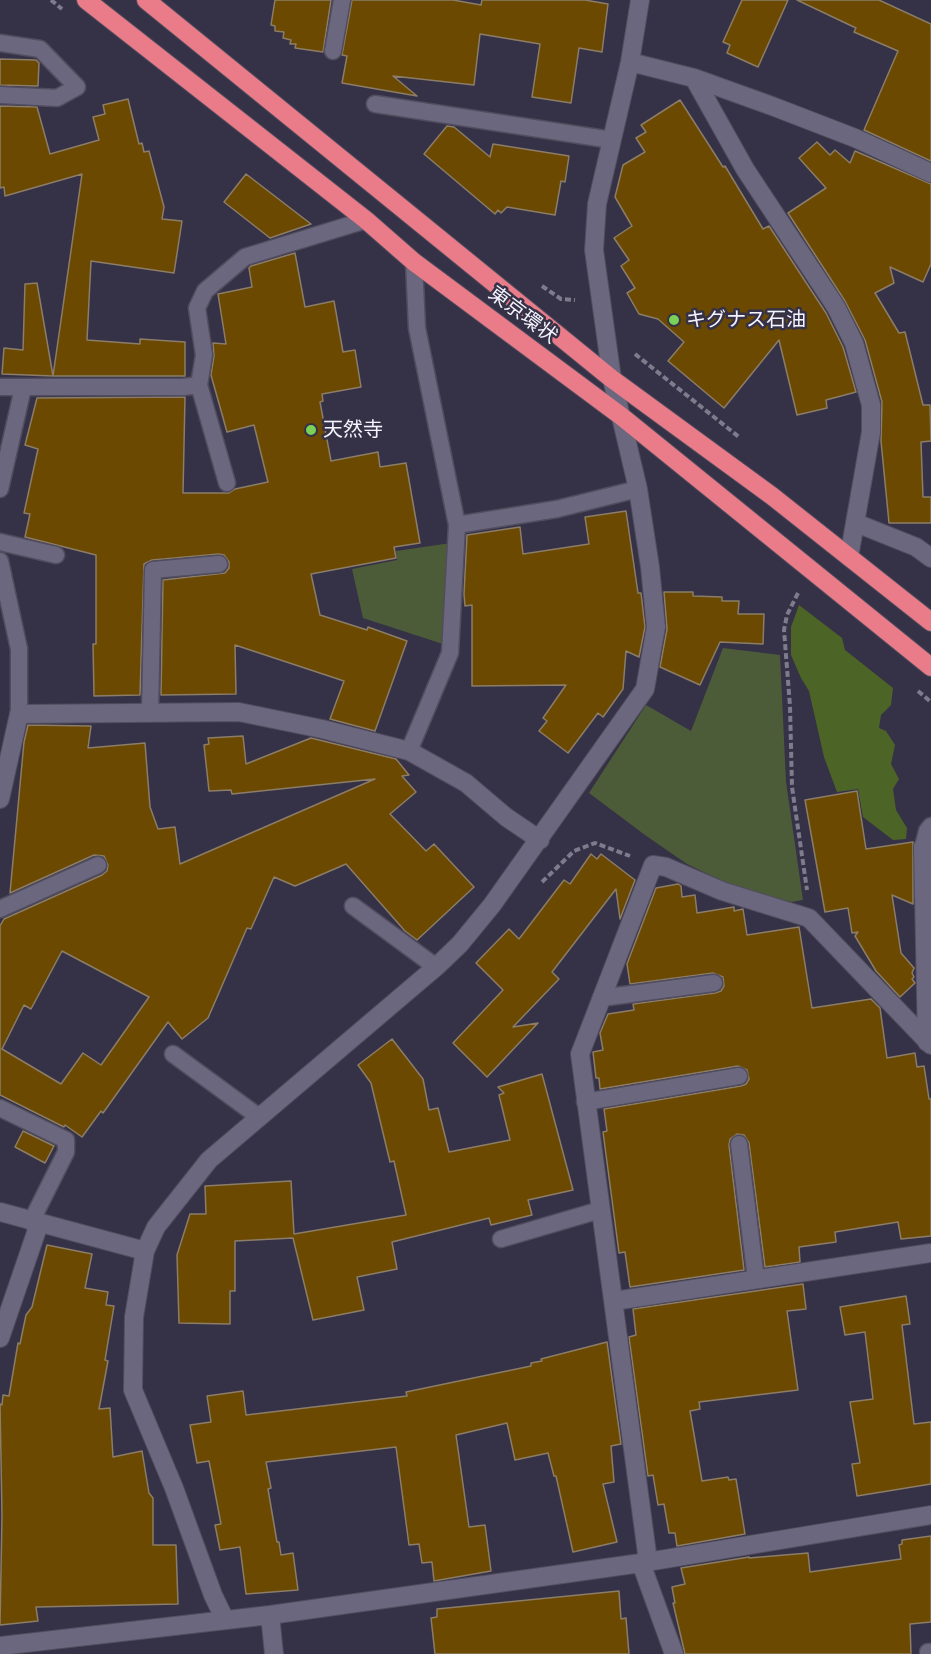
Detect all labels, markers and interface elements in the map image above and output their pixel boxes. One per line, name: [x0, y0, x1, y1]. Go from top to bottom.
street label: 東京環状: [484, 281, 562, 349]
place label: キグナス石油: [686, 308, 806, 332]
marker: キグナス石油: [667, 313, 681, 327]
place label: 天然寺: [323, 418, 383, 442]
marker: 天然寺: [304, 423, 318, 437]

